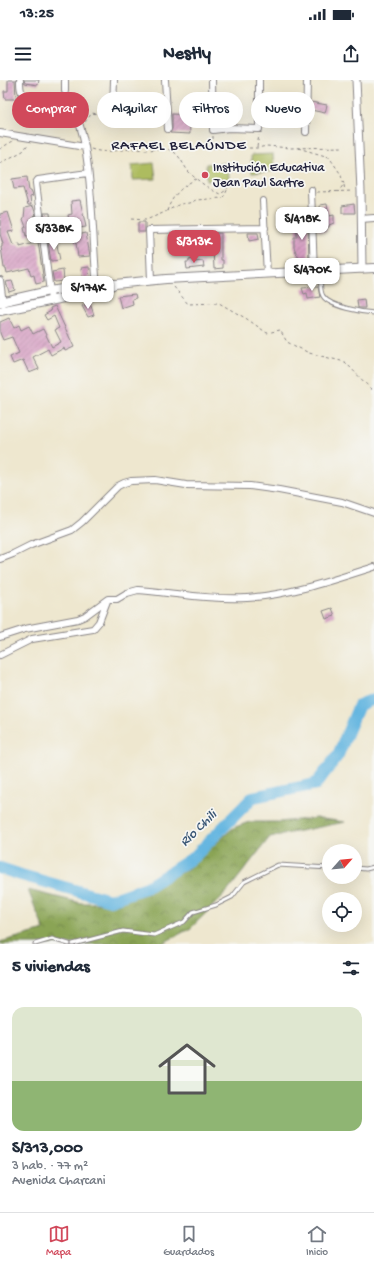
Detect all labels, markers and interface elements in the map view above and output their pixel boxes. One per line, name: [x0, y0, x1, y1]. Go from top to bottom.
text: 13:25: [20, 5, 54, 23]
icon: menu: [12, 43, 34, 65]
icon: share: [340, 43, 362, 65]
text: Nestly: [163, 44, 211, 65]
chip: Comprar: [12, 92, 89, 128]
chip: Alquilar: [97, 92, 171, 128]
chip: Filtros: [179, 92, 243, 128]
chip: Nuevo: [251, 92, 315, 128]
district label: RAFAEL BELAÚNDE: [111, 137, 247, 155]
place label: Institución Educativa Jean Paul Sartre: [213, 161, 325, 191]
marker: Institución Educativa Jean Paul Sartre: [200, 170, 210, 180]
pin: S/418K: [269, 207, 335, 241]
text: S/418K: [285, 212, 319, 227]
pin: S/338K: [21, 217, 87, 251]
text: S/338K: [36, 222, 72, 237]
pin: S/313K: [161, 230, 227, 264]
text: S/313K: [176, 235, 212, 250]
pin: S/470K: [279, 258, 345, 292]
text: S/470K: [294, 263, 330, 278]
pin: S/174K: [55, 276, 121, 310]
text: S/174K: [71, 281, 105, 296]
water label: Río Chili: [177, 806, 223, 851]
north arrow: [322, 844, 362, 884]
map controls: [322, 844, 362, 932]
button: locate: [322, 892, 362, 932]
icon: filters: [340, 957, 362, 979]
text: 5 viviendas: [12, 958, 90, 978]
icon: home: [151, 1033, 223, 1105]
text: S/313,000: [12, 1139, 83, 1159]
text: 3 hab. · 77 m²: [12, 1159, 88, 1174]
text: Avenida Charcani: [12, 1174, 106, 1189]
tab: Mapa: [46, 1223, 71, 1259]
tab: Guardados: [163, 1223, 214, 1259]
tab: Inicio: [306, 1223, 328, 1259]

